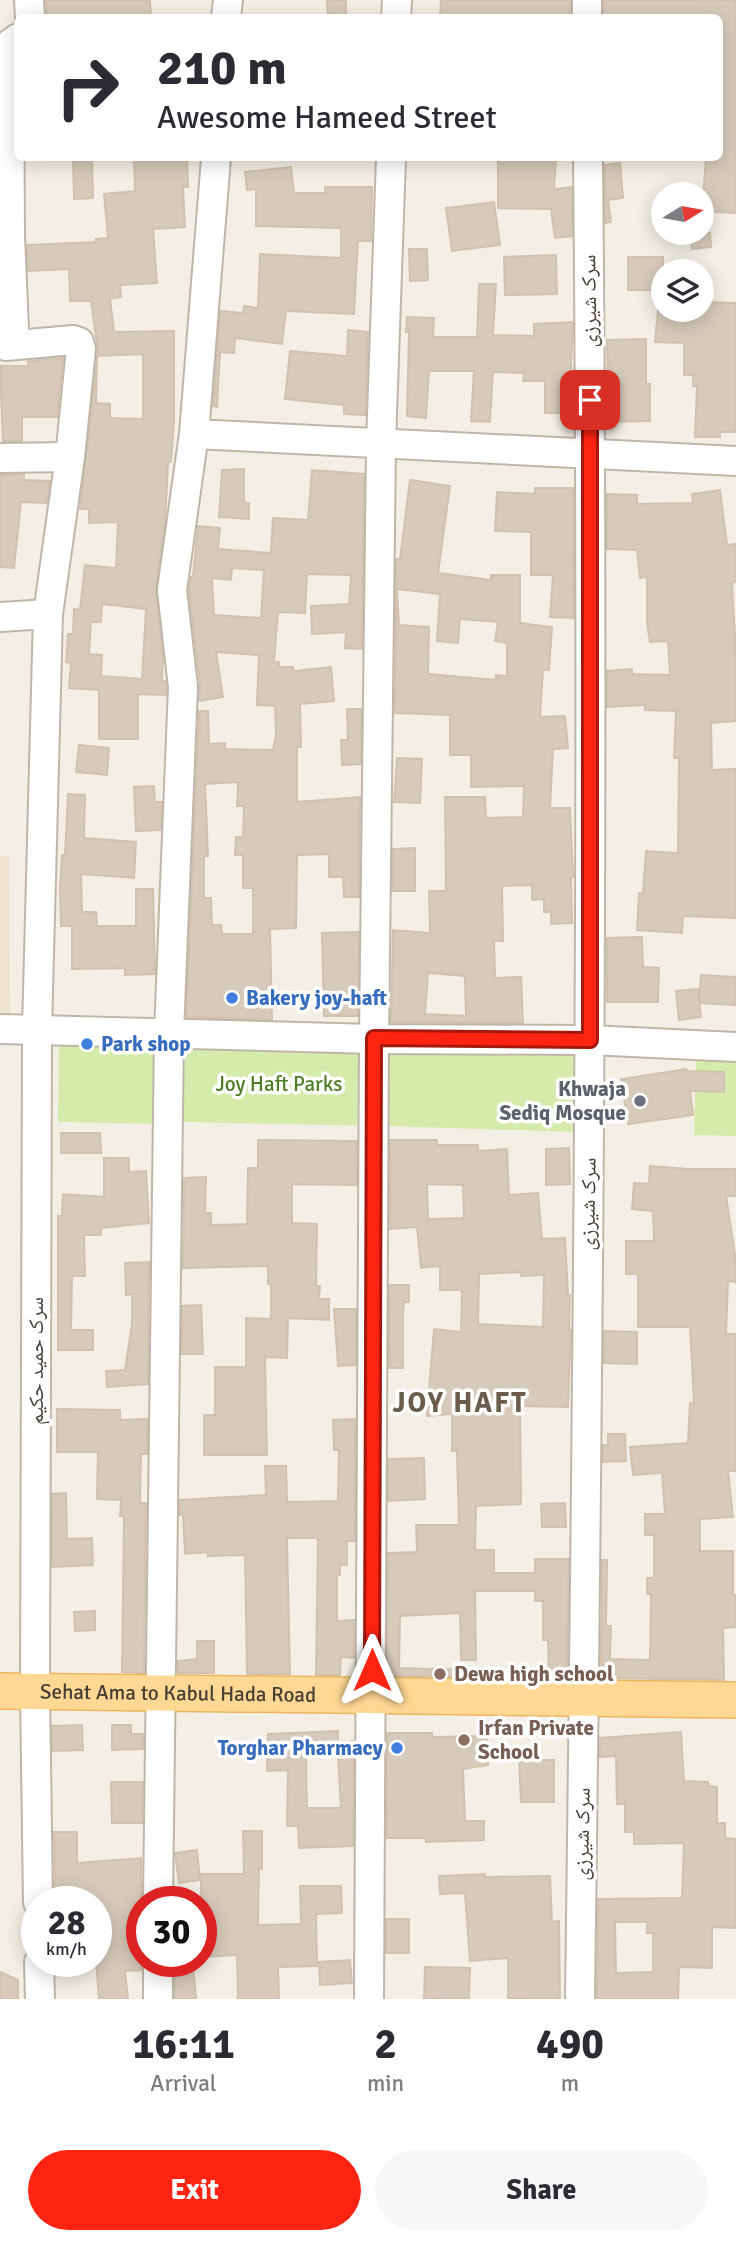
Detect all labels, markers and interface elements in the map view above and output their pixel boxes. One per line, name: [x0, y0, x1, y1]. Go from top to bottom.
text: 210 m: [157, 38, 287, 98]
icon: right: [42, 42, 133, 133]
text: Awesome Hameed Street: [157, 98, 497, 137]
north arrow: [651, 182, 714, 245]
map controls: [651, 182, 714, 322]
street label: سرک شیرزی: [575, 254, 603, 348]
button: layers: [651, 259, 714, 322]
pin: [560, 370, 620, 430]
icon: arrive: [571, 381, 609, 419]
place label: Bakery joy-haft: [246, 985, 388, 1011]
marker: Bakery joy-haft: [224, 990, 240, 1006]
place label: Park shop: [101, 1031, 191, 1057]
marker: Park shop: [79, 1036, 95, 1052]
park label: Joy Haft Parks: [215, 1071, 343, 1097]
place label: Khwaja Sediq Mosque: [499, 1076, 626, 1126]
marker: Khwaja Sediq Mosque: [632, 1093, 648, 1109]
street label: سرک شیرزی: [574, 1157, 602, 1251]
street label: سرک حمید حکیم: [23, 1297, 50, 1425]
district label: JOY HAFT: [393, 1386, 527, 1420]
position arrow: [335, 1633, 409, 1707]
place label: Dewa high school: [454, 1661, 614, 1687]
marker: Dewa high school: [432, 1666, 448, 1682]
street label: Sehat Ama to Kabul Hada Road: [40, 1678, 316, 1708]
place label: Irfan Private School: [478, 1715, 594, 1765]
marker: Irfan Private School: [456, 1732, 472, 1748]
place label: Torghar Pharmacy: [218, 1735, 384, 1761]
marker: Torghar Pharmacy: [389, 1740, 405, 1756]
street label: سرک شیرزی: [568, 1787, 596, 1881]
speed limit sign: 30: [126, 1886, 217, 1977]
text: 28: [48, 1901, 85, 1944]
text: km/h: [46, 1938, 87, 1960]
text: 16:11: [132, 2019, 235, 2070]
text: 2: [374, 2019, 397, 2070]
text: 490: [536, 2019, 604, 2070]
text: Arrival: [150, 2069, 217, 2098]
text: min: [367, 2069, 404, 2098]
text: m: [561, 2069, 579, 2098]
button: Exit: [28, 2150, 361, 2230]
button: Share: [375, 2150, 708, 2230]

